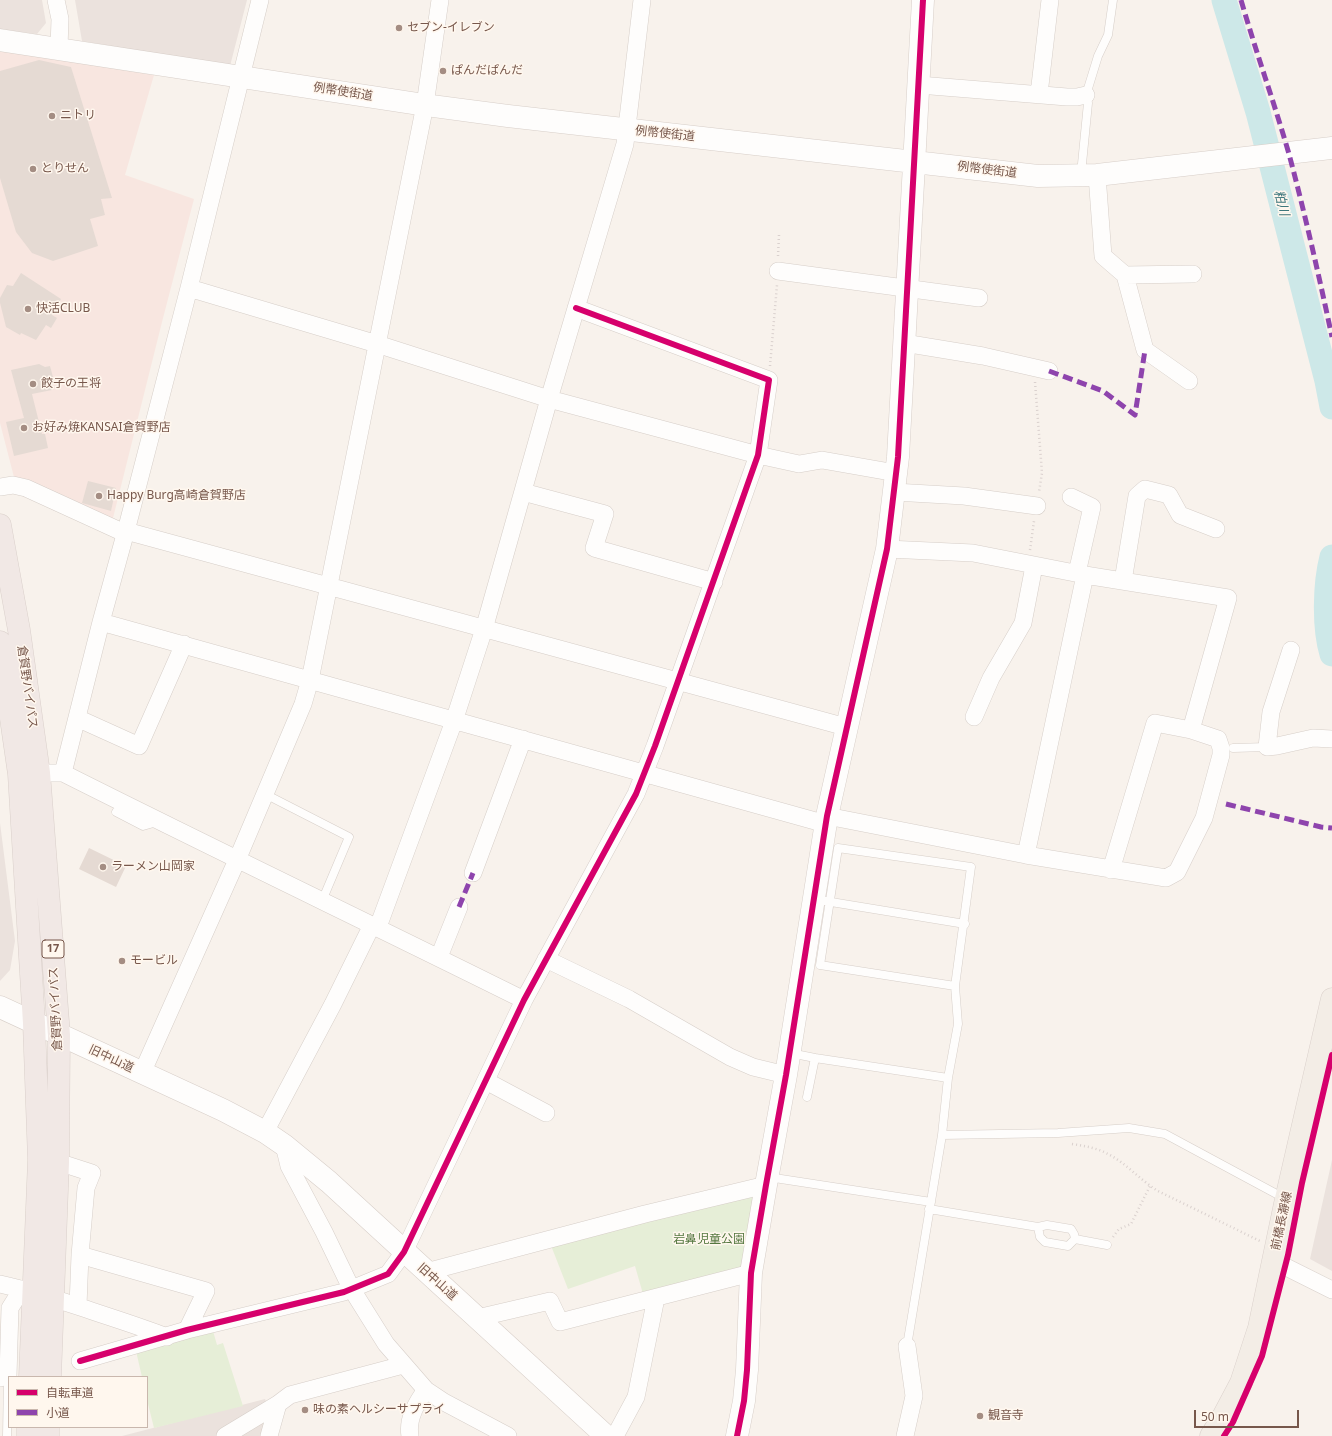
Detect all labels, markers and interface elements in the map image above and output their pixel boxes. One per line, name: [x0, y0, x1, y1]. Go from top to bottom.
place label: セブン-イレブン: [407, 21, 495, 35]
marker: セブン-イレブン: [394, 23, 404, 33]
place label: ぱんだぱんだ: [451, 64, 523, 78]
marker: ぱんだぱんだ: [438, 66, 448, 76]
street label: 例幣使街道: [312, 80, 374, 104]
place label: ニトリ: [60, 109, 96, 123]
marker: ニトリ: [47, 111, 57, 121]
street label: 例幣使街道: [634, 124, 696, 144]
street label: 例幣使街道: [956, 159, 1018, 181]
place label: とりせん: [41, 162, 89, 176]
marker: とりせん: [28, 164, 38, 174]
water label: 粕川: [1270, 188, 1292, 218]
place label: 快活CLUB: [36, 302, 90, 316]
marker: 快活CLUB: [23, 304, 33, 314]
place label: 餃子の王将: [41, 377, 101, 391]
marker: 餃子の王将: [28, 379, 38, 389]
place label: お好み焼KANSAI倉賀野店: [32, 421, 171, 435]
marker: お好み焼KANSAI倉賀野店: [19, 423, 29, 433]
place label: Happy Burg高崎倉賀野店: [107, 489, 246, 503]
marker: Happy Burg高崎倉賀野店: [94, 491, 104, 501]
street label: 倉賀野バイパス: [14, 644, 40, 730]
place label: ラーメン山岡家: [111, 860, 195, 874]
marker: ラーメン山岡家: [98, 862, 108, 872]
road number: 17: [42, 940, 64, 958]
place label: モービル: [130, 954, 178, 968]
marker: モービル: [117, 956, 127, 966]
street label: 倉賀野バイパス: [47, 967, 65, 1051]
street label: 旧中山道: [86, 1042, 136, 1076]
street label: 前橋長瀞線: [1269, 1190, 1295, 1252]
park label: 岩鼻児童公園: [673, 1233, 745, 1247]
street label: 旧中山道: [414, 1261, 460, 1303]
legend: [8, 1376, 148, 1428]
text: 自転車道: [46, 1384, 94, 1401]
scale bar: [1196, 1402, 1301, 1428]
place label: 味の素ヘルシーサプライ: [313, 1403, 445, 1417]
text: 小道: [46, 1404, 70, 1421]
marker: 味の素ヘルシーサプライ: [300, 1405, 310, 1415]
text: 50 m: [1201, 1408, 1229, 1425]
place label: 観音寺: [988, 1409, 1024, 1423]
marker: 観音寺: [975, 1411, 985, 1421]

